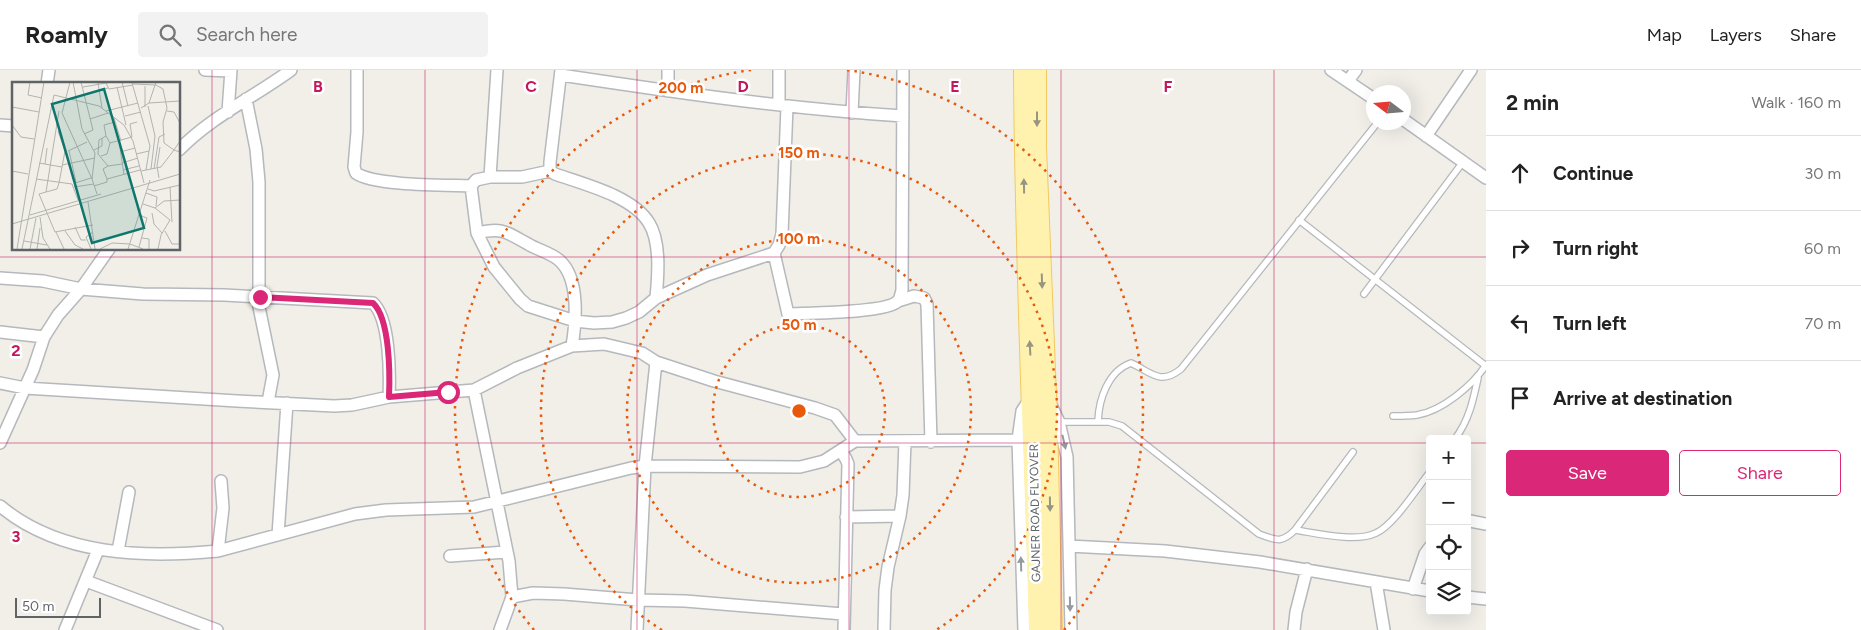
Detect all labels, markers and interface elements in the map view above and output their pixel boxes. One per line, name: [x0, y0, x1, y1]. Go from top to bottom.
search box: [138, 12, 488, 57]
text: Roamly: [25, 20, 108, 49]
icon: search: [156, 21, 184, 49]
text: Search here: [196, 23, 297, 46]
text: Map: [1647, 24, 1682, 46]
text: Layers: [1710, 24, 1762, 46]
text: Share: [1790, 24, 1836, 46]
text: B: [313, 77, 323, 96]
text: C: [525, 77, 537, 96]
text: D: [737, 77, 749, 96]
text: E: [950, 77, 960, 96]
text: F: [1164, 77, 1173, 96]
text: 200 m: [659, 79, 703, 97]
inset map: [12, 82, 180, 250]
north arrow: [1366, 85, 1411, 130]
text: 2 min: [1506, 90, 1559, 115]
text: Walk · 160 m: [1751, 93, 1841, 112]
one-way arrow: [1033, 111, 1041, 127]
text: 150 m: [778, 144, 820, 162]
icon: ahead: [1506, 159, 1534, 187]
text: Continue: [1553, 162, 1633, 185]
text: 30 m: [1804, 164, 1841, 183]
one-way arrow: [1020, 177, 1028, 193]
text: 100 m: [778, 230, 820, 248]
icon: right: [1506, 234, 1534, 262]
text: Turn right: [1553, 237, 1639, 260]
text: 60 m: [1804, 239, 1841, 258]
one-way arrow: [1038, 273, 1046, 289]
route end: [249, 286, 272, 309]
icon: left: [1506, 309, 1534, 337]
text: Turn left: [1553, 312, 1627, 335]
text: 70 m: [1805, 314, 1841, 333]
text: 50 m: [781, 316, 817, 334]
one-way arrow: [1025, 340, 1033, 356]
text: 2: [11, 341, 21, 360]
route start: [437, 381, 460, 404]
icon: arrive: [1506, 384, 1534, 412]
text: Arrive at destination: [1553, 387, 1732, 410]
centre of rings: [790, 402, 808, 420]
one-way arrow: [1060, 435, 1068, 450]
map controls: [1426, 435, 1471, 615]
button: +: [1426, 435, 1471, 480]
street label: GAJNER ROAD FLYOVER: [1027, 444, 1043, 582]
button: Save: [1506, 450, 1669, 496]
button: Share: [1679, 450, 1841, 496]
button: −: [1426, 480, 1471, 525]
one-way arrow: [1046, 496, 1054, 512]
button: locate: [1426, 525, 1471, 570]
text: 3: [12, 527, 21, 546]
one-way arrow: [1017, 556, 1025, 572]
button: layers: [1426, 570, 1471, 615]
scale bar: [15, 595, 101, 618]
one-way arrow: [1066, 596, 1074, 612]
text: 50 m: [22, 598, 54, 615]

